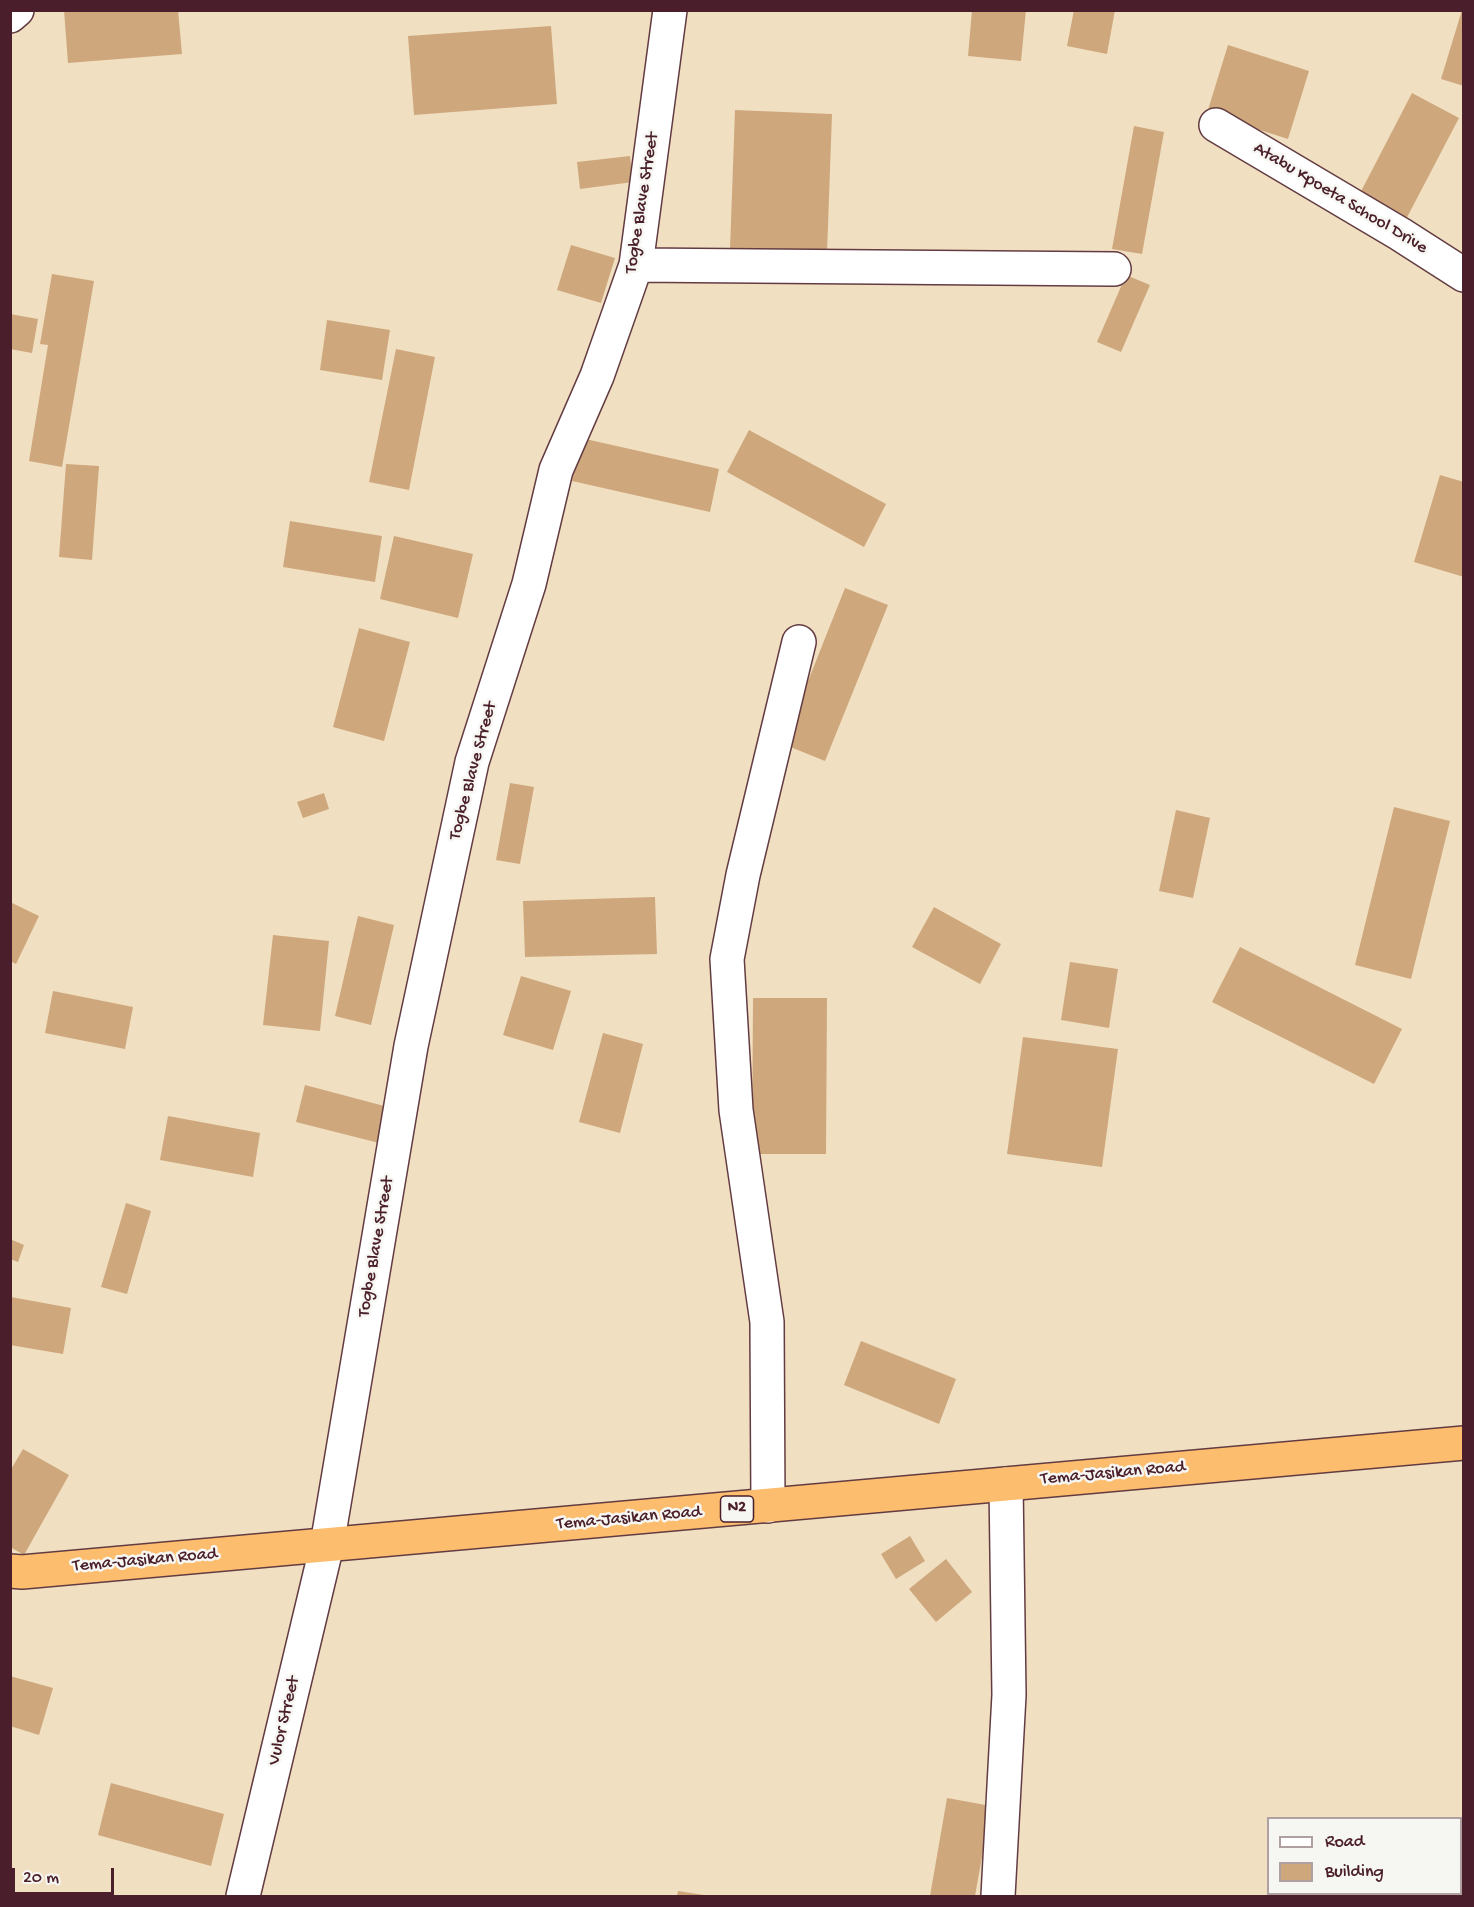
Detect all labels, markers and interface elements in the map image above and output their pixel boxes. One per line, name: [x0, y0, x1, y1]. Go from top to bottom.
street label: Togbe Blave Street: [621, 131, 665, 275]
street label: Atabu Kpoeta School Drive: [1249, 138, 1431, 260]
street label: Togbe Blave Street: [445, 700, 503, 842]
street label: Togbe Blave Street: [354, 1175, 400, 1319]
street label: Tema-Jasikan Road: [1040, 1457, 1186, 1491]
road number: N2: [720, 1496, 754, 1522]
street label: Tema-Jasikan Road: [556, 1502, 702, 1536]
street label: Tema-Jasikan Road: [72, 1544, 218, 1578]
street label: Vulor Street: [264, 1675, 306, 1767]
legend: [1267, 1817, 1462, 1895]
text: Road: [1325, 1832, 1364, 1853]
scale bar: [15, 1856, 117, 1894]
text: Building: [1325, 1862, 1384, 1883]
text: 20 m: [23, 1868, 59, 1889]

